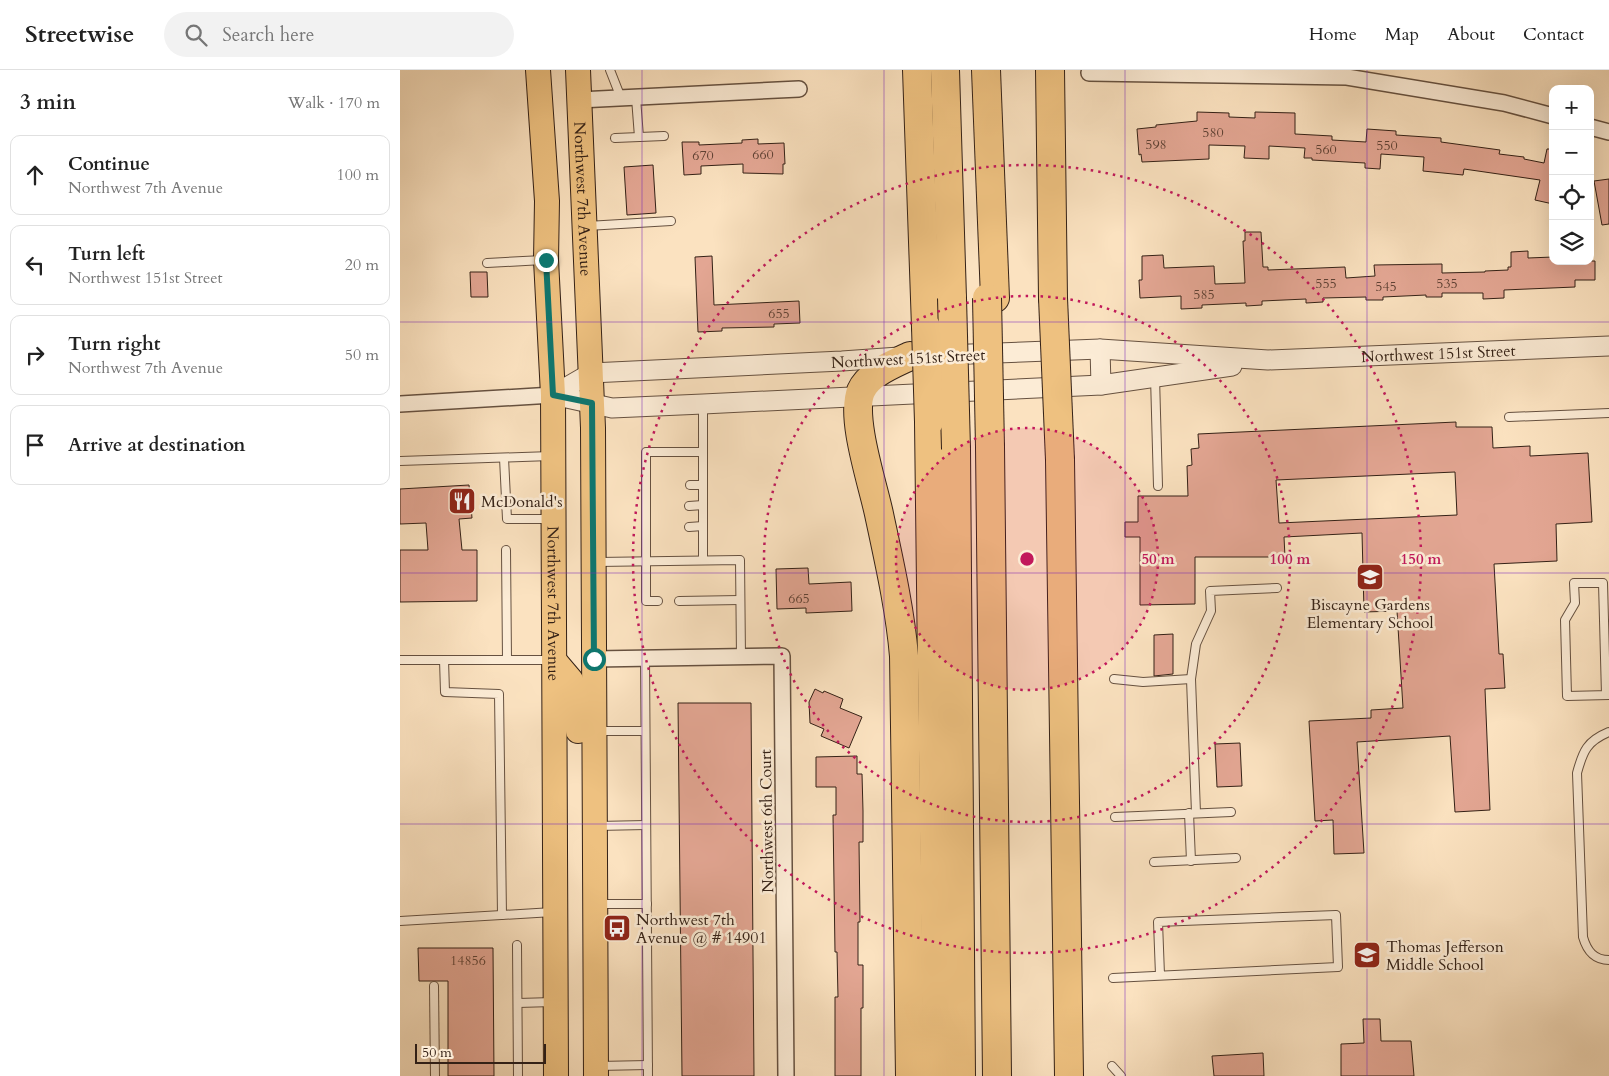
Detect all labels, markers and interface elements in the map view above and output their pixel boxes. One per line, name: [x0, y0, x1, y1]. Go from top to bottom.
search box: [164, 12, 514, 57]
text: Streetwise: [25, 18, 134, 51]
icon: search: [182, 21, 210, 49]
text: Search here: [222, 22, 314, 48]
text: Home: [1309, 22, 1357, 47]
text: Map: [1385, 22, 1419, 47]
text: About: [1447, 22, 1495, 47]
text: Contact: [1523, 22, 1584, 47]
map controls: [1549, 85, 1594, 265]
button: +: [1549, 85, 1594, 130]
text: 3 min: [20, 88, 76, 117]
text: Walk · 170 m: [288, 92, 380, 114]
street label: Northwest 7th Avenue: [568, 121, 597, 277]
house number: 580: [1202, 123, 1224, 142]
button: −: [1549, 130, 1594, 175]
house number: 598: [1145, 135, 1167, 154]
house number: 550: [1376, 136, 1398, 155]
house number: 560: [1315, 140, 1337, 159]
house number: 660: [752, 145, 774, 164]
house number: 670: [692, 146, 714, 165]
text: Continue: [68, 151, 150, 177]
icon: ahead: [21, 161, 49, 189]
text: 100 m: [337, 164, 379, 186]
button: locate: [1549, 175, 1594, 220]
text: Northwest 7th Avenue: [68, 177, 223, 199]
button: layers: [1549, 220, 1594, 265]
text: Turn left: [68, 241, 145, 267]
route end: [535, 249, 558, 272]
icon: left: [21, 251, 49, 279]
text: 20 m: [345, 254, 379, 276]
text: Northwest 151st Street: [68, 267, 223, 289]
house number: 555: [1315, 274, 1337, 293]
house number: 535: [1436, 274, 1458, 293]
house number: 545: [1375, 277, 1397, 296]
house number: 585: [1193, 285, 1215, 304]
house number: 655: [768, 304, 790, 323]
text: Turn right: [68, 331, 160, 357]
street label: Northwest 151st Street: [1361, 340, 1516, 368]
icon: right: [21, 341, 49, 369]
text: 50 m: [345, 344, 379, 366]
street label: Northwest 151st Street: [830, 344, 986, 374]
text: Northwest 7th Avenue: [68, 357, 223, 379]
icon: arrive: [21, 431, 49, 459]
text: Arrive at destination: [68, 432, 245, 458]
restaurant icon: McDonald's: [447, 486, 477, 516]
place label: McDonald's: [481, 491, 563, 513]
street label: Northwest 7th Avenue: [542, 526, 564, 681]
text: 50 m: [1141, 549, 1175, 569]
text: 100 m: [1270, 549, 1311, 569]
text: 150 m: [1401, 549, 1442, 569]
centre of rings: [1018, 550, 1036, 568]
school or university icon: Biscayne Gardens Elementary School: [1355, 562, 1385, 592]
house number: 665: [788, 589, 810, 608]
place label: Biscayne Gardens Elementary School: [1306, 594, 1434, 634]
route start: [583, 648, 606, 671]
street label: Northwest 6th Court: [755, 749, 779, 893]
place label: Northwest 7th Avenue @ # 14901: [636, 909, 767, 949]
bus stop icon: Northwest 7th Avenue @ # 14901: [602, 913, 632, 943]
place label: Thomas Jefferson Middle School: [1386, 936, 1504, 976]
school or university icon: Thomas Jefferson Middle School: [1352, 940, 1382, 970]
house number: 14856: [450, 951, 486, 970]
scale bar: [415, 1041, 546, 1064]
text: 50 m: [422, 1043, 452, 1062]

